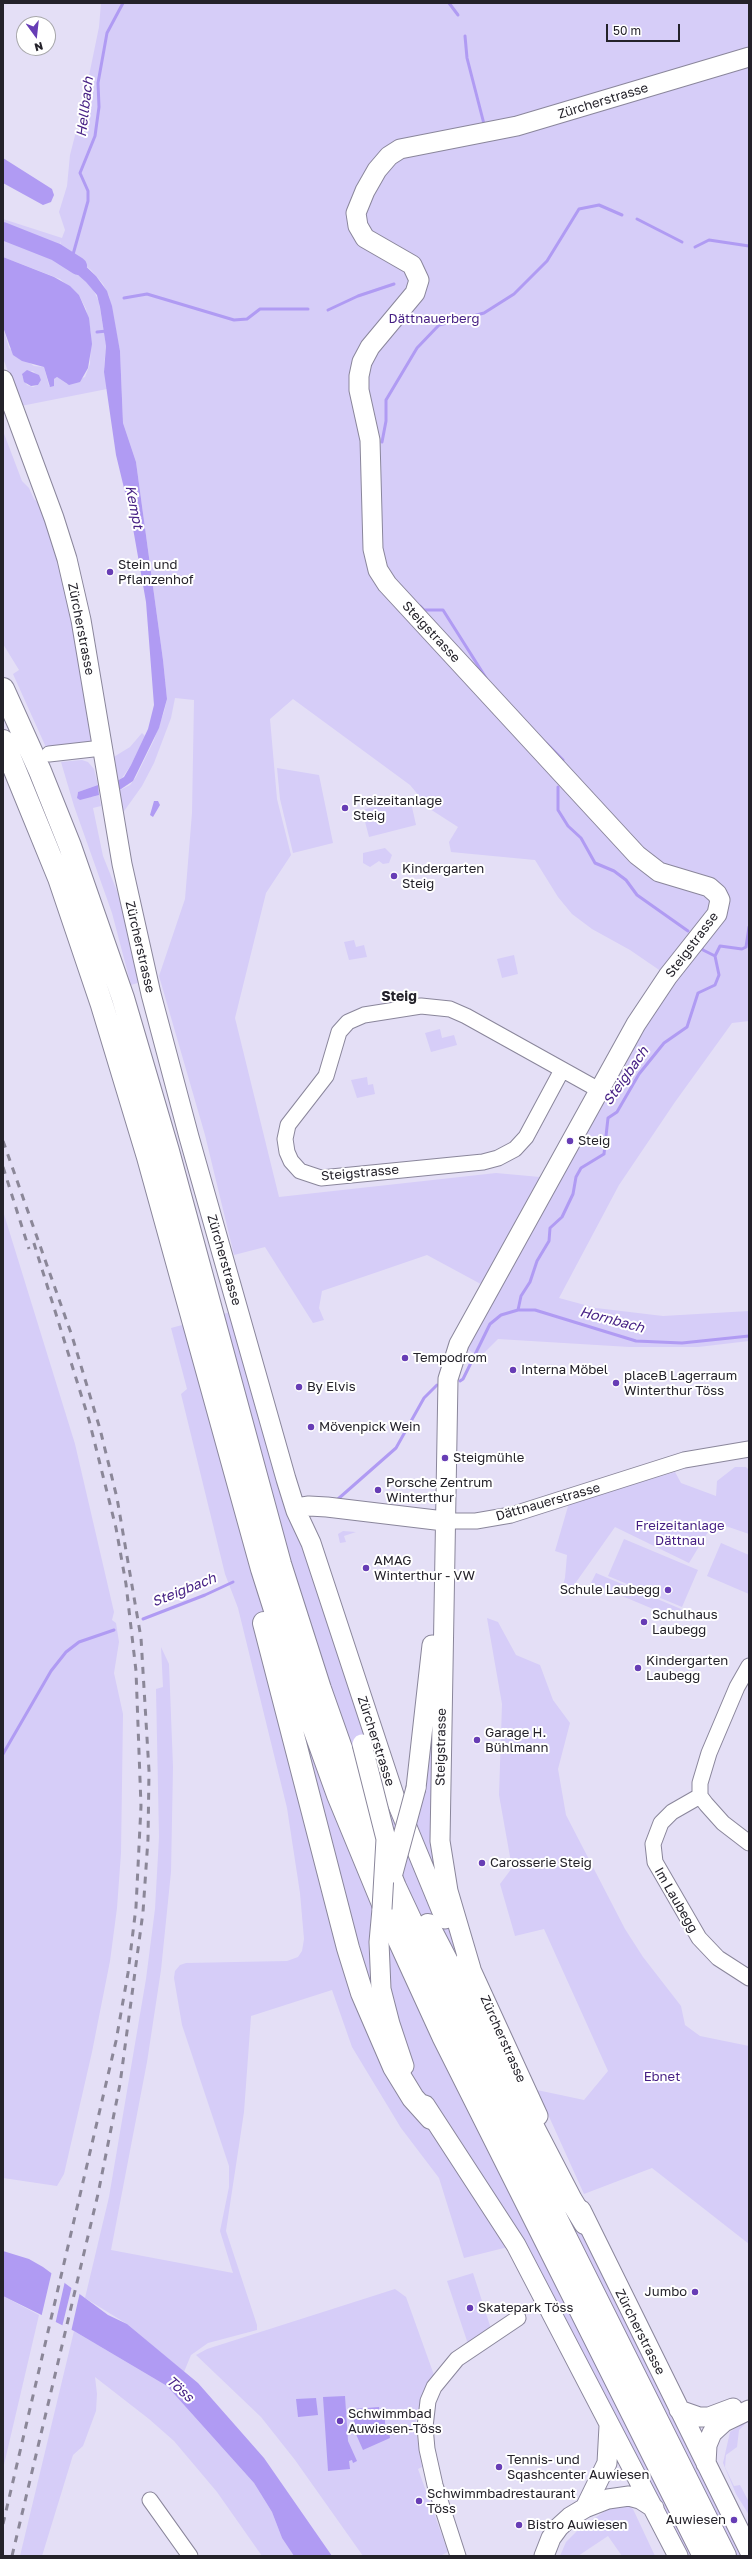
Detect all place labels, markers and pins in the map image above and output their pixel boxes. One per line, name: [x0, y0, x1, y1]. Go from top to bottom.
place label: Stein und Pflanzenhof: [118, 557, 193, 588]
marker: Stein und Pflanzenhof: [105, 567, 115, 577]
place label: Freizeitanlage Steig: [353, 793, 442, 824]
marker: Freizeitanlage Steig: [340, 803, 350, 813]
place label: Kindergarten Steig: [402, 861, 484, 892]
marker: Kindergarten Steig: [389, 871, 399, 881]
place label: Steig: [578, 1133, 610, 1149]
marker: Steig: [565, 1136, 575, 1146]
place label: Tempodrom: [413, 1350, 487, 1366]
marker: Tempodrom: [400, 1353, 410, 1363]
place label: Interna Möbel: [521, 1362, 608, 1378]
marker: Interna Möbel: [508, 1365, 518, 1375]
place label: placeB Lagerraum Winterthur Töss: [624, 1368, 737, 1399]
marker: placeB Lagerraum Winterthur Töss: [611, 1378, 621, 1388]
place label: By Elvis: [307, 1379, 356, 1395]
marker: By Elvis: [294, 1382, 304, 1392]
place label: Mövenpick Wein: [319, 1419, 420, 1435]
marker: Mövenpick Wein: [306, 1422, 316, 1432]
place label: Steigmühle: [453, 1450, 524, 1466]
marker: Steigmühle: [440, 1453, 450, 1463]
place label: Porsche Zentrum Winterthur: [386, 1475, 493, 1506]
marker: Porsche Zentrum Winterthur: [373, 1485, 383, 1495]
place label: AMAG Winterthur - VW: [374, 1553, 475, 1584]
marker: AMAG Winterthur - VW: [361, 1563, 371, 1573]
place label: Schule Laubegg: [560, 1582, 660, 1598]
marker: Schule Laubegg: [663, 1585, 673, 1595]
place label: Schulhaus Laubegg: [652, 1607, 718, 1638]
marker: Schulhaus Laubegg: [639, 1617, 649, 1627]
place label: Kindergarten Laubegg: [646, 1653, 728, 1684]
marker: Kindergarten Laubegg: [633, 1663, 643, 1673]
place label: Garage H. Bühlmann: [485, 1725, 549, 1756]
marker: Garage H. Bühlmann: [472, 1735, 482, 1745]
place label: Carosserie Steig: [490, 1855, 592, 1871]
marker: Carosserie Steig: [477, 1858, 487, 1868]
place label: Jumbo: [645, 2284, 687, 2300]
marker: Jumbo: [690, 2287, 700, 2297]
place label: Skatepark Töss: [478, 2300, 573, 2316]
marker: Skatepark Töss: [465, 2303, 475, 2313]
place label: Schwimmbad Auwiesen-Töss: [348, 2406, 442, 2437]
marker: Schwimmbad Auwiesen-Töss: [335, 2416, 345, 2426]
place label: Tennis- und Sqashcenter Auwiesen: [507, 2452, 649, 2483]
marker: Tennis- und Sqashcenter Auwiesen: [494, 2462, 504, 2472]
place label: Schwimmbadrestaurant Töss: [427, 2486, 576, 2517]
marker: Schwimmbadrestaurant Töss: [414, 2496, 424, 2506]
place label: Auwiesen: [666, 2512, 726, 2528]
marker: Auwiesen: [729, 2515, 739, 2525]
place label: Bistro Auwiesen: [527, 2517, 628, 2533]
marker: Bistro Auwiesen: [514, 2520, 524, 2530]

